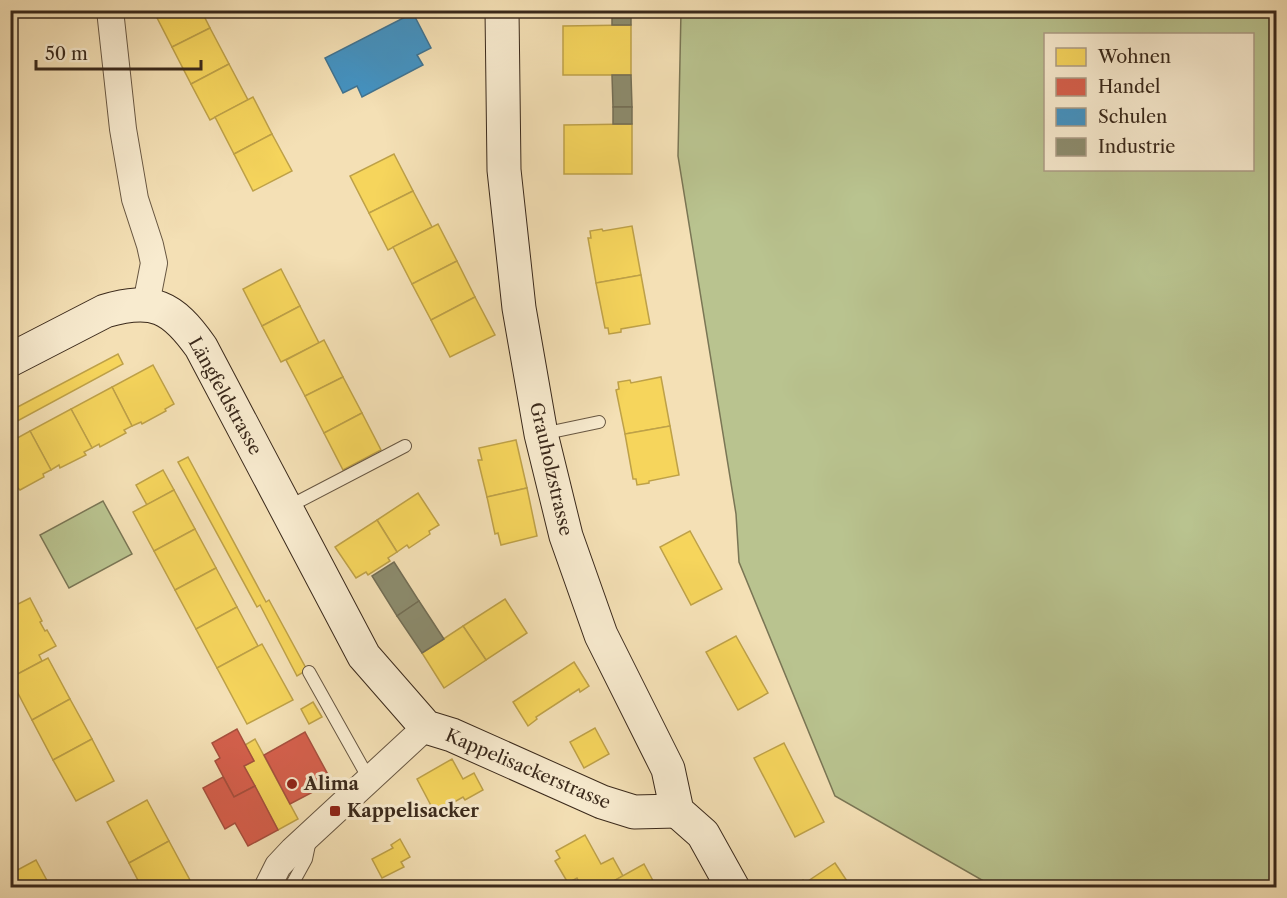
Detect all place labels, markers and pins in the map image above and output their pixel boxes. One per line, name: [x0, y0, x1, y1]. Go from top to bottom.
place label: Alima: [303, 773, 360, 795]
marker: Alima: [285, 777, 299, 791]
place label: Kappelisacker: [347, 800, 479, 822]
marker: Kappelisacker: [328, 804, 342, 818]

